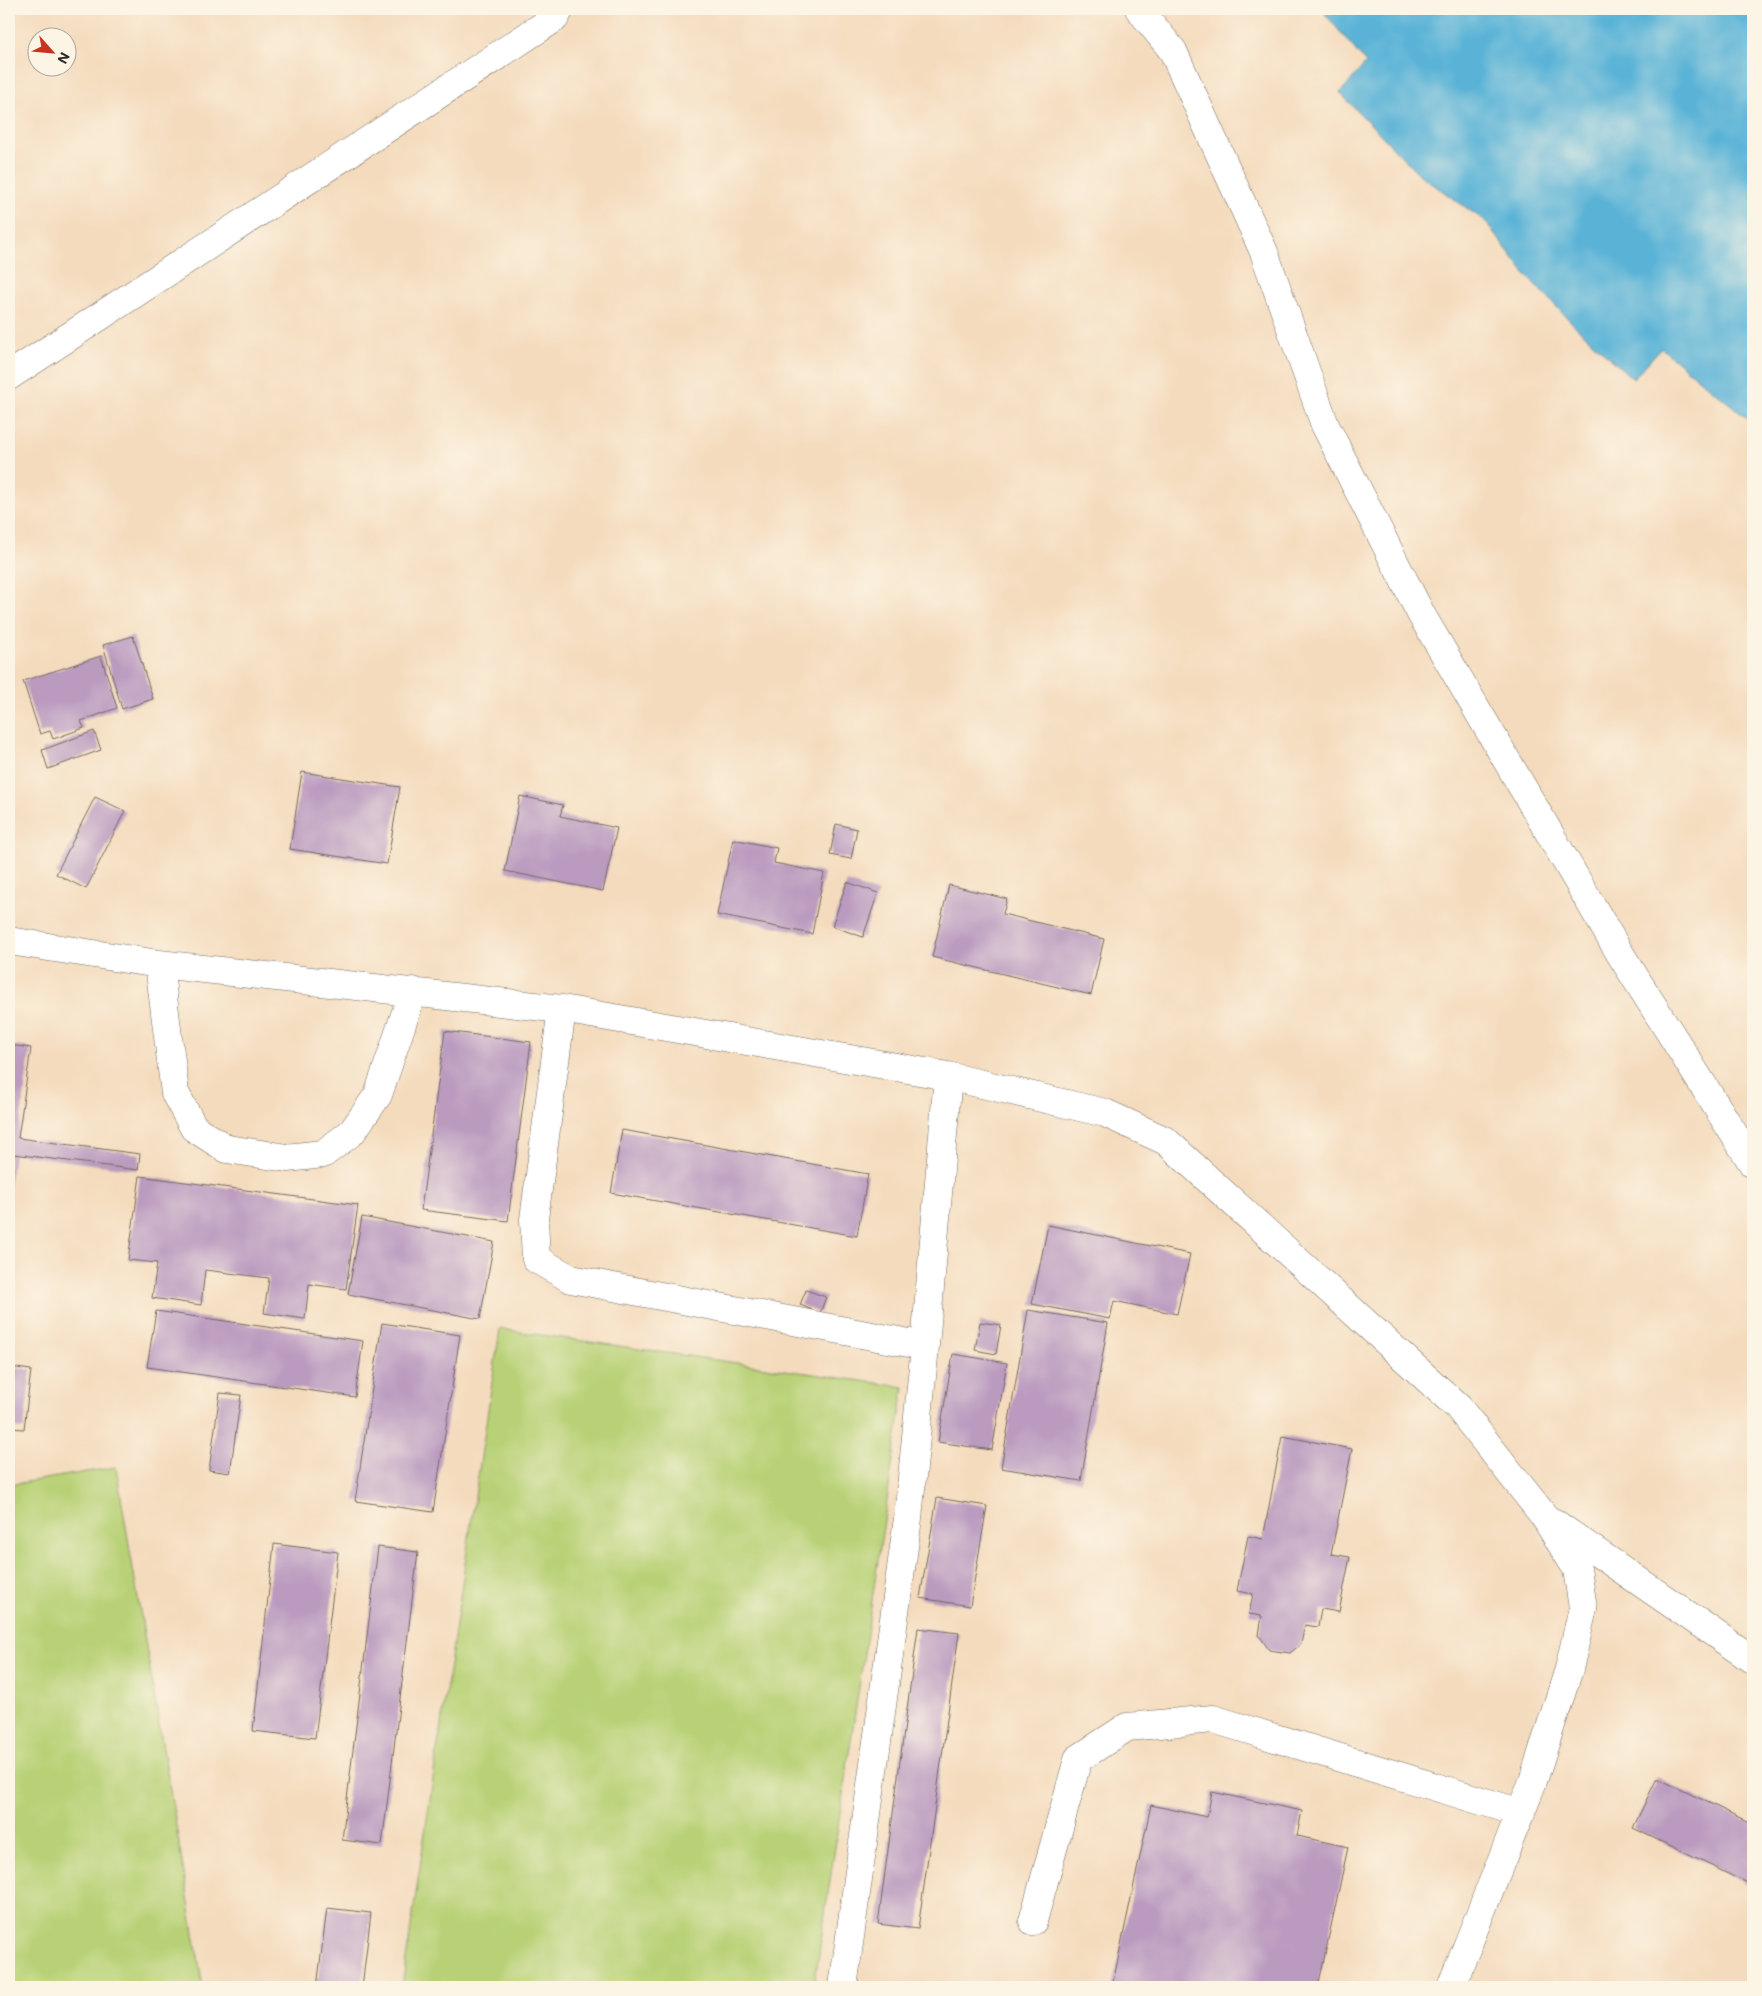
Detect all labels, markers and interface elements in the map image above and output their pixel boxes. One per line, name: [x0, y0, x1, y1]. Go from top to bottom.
north arrow: [28, 28, 78, 78]
text: N: [53, 49, 75, 67]

